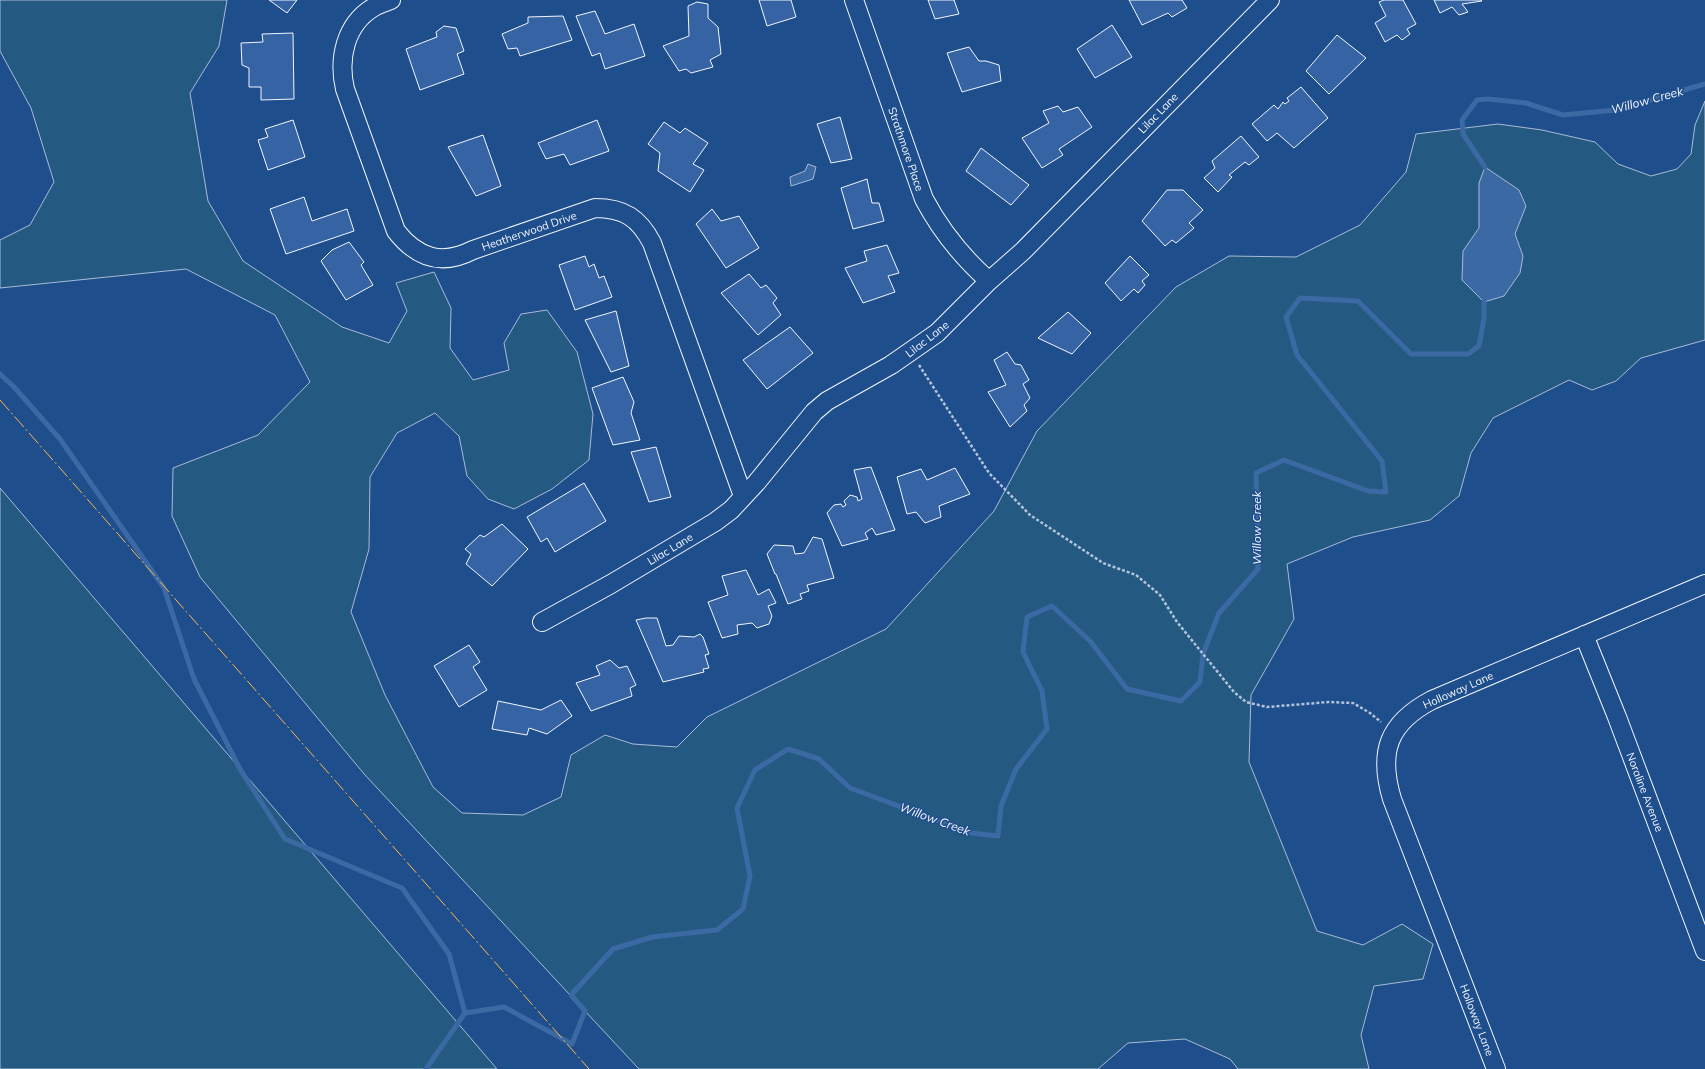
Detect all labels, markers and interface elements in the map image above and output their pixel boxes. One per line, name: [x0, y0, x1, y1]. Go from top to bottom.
water label: Willow Creek: [1609, 83, 1685, 117]
street label: Lilac Lane: [1135, 90, 1181, 136]
street label: Strathmore Place: [885, 105, 927, 193]
street label: Heatherwood Drive: [480, 208, 578, 254]
street label: Lilac Lane: [903, 318, 951, 360]
water label: Willow Creek: [1249, 490, 1264, 565]
street label: Lilac Lane: [644, 530, 696, 568]
street label: Holloway Lane: [1420, 668, 1496, 712]
street label: Noraline Avenue: [1623, 750, 1667, 834]
water label: Willow Creek: [898, 799, 973, 839]
street label: Holloway Lane: [1457, 982, 1497, 1058]

